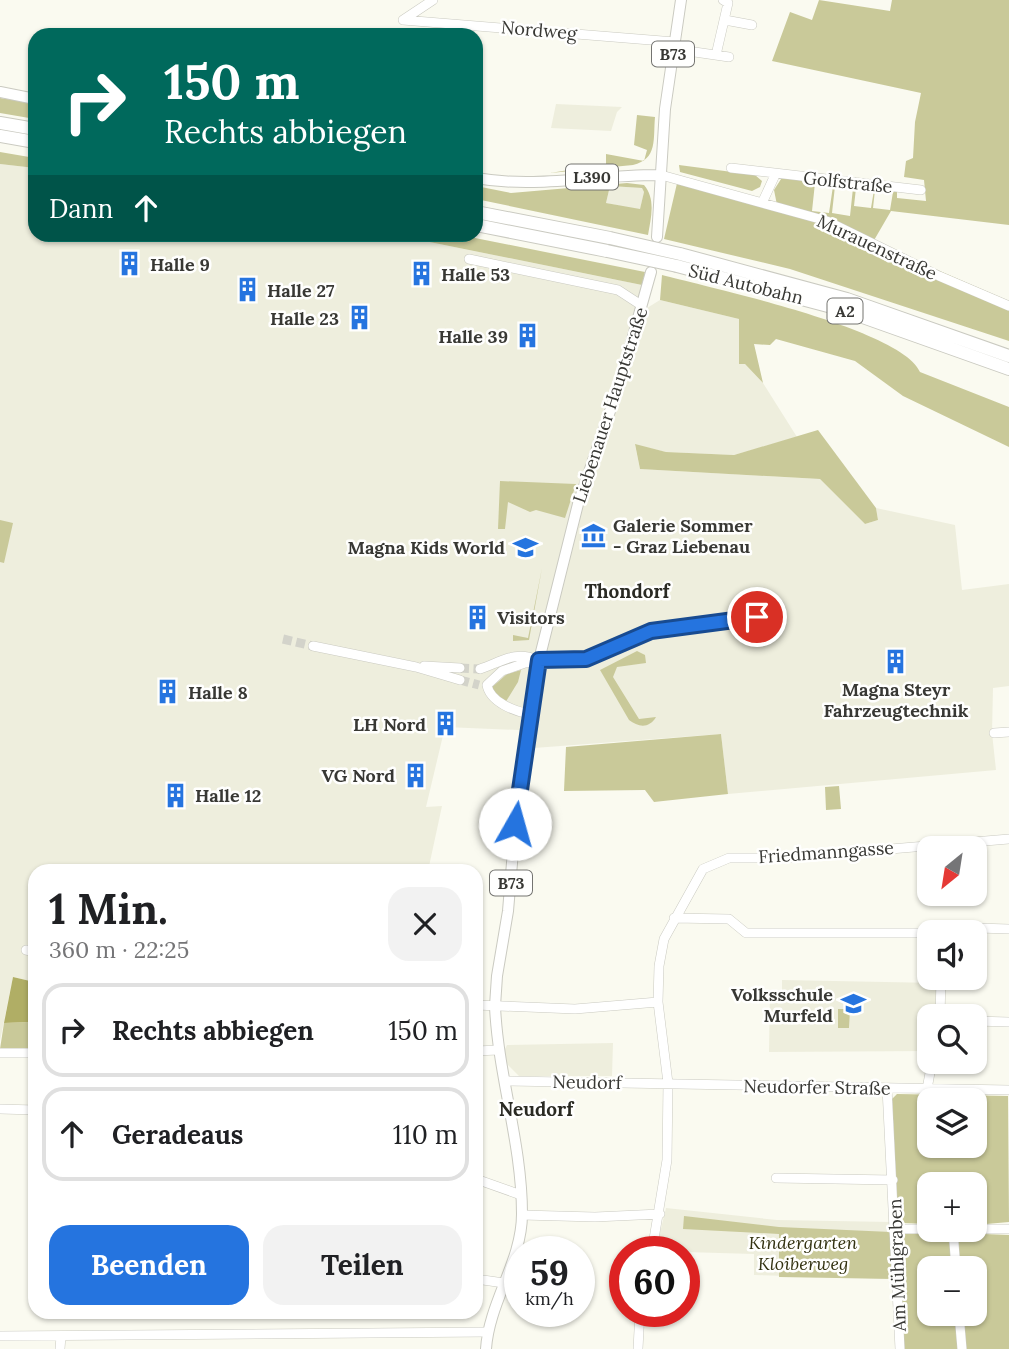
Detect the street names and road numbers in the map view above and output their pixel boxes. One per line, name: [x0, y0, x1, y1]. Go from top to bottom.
street label: Nordweg: [500, 15, 579, 45]
road number: B73: [652, 42, 694, 66]
road number: L390: [566, 164, 618, 190]
street label: Golfstraße: [802, 166, 894, 198]
street label: Murauenstraße: [813, 209, 941, 285]
street label: Süd Autobahn: [686, 259, 806, 309]
road number: A2: [828, 298, 862, 324]
street label: Liebenauer Hauptstraße: [567, 304, 653, 506]
street label: Friedmanngasse: [757, 836, 895, 868]
road number: B73: [490, 870, 532, 896]
street label: Neudorf: [552, 1070, 624, 1094]
street label: Neudorfer Straße: [743, 1074, 891, 1100]
street label: Am Mühlgraben: [883, 1198, 911, 1333]

